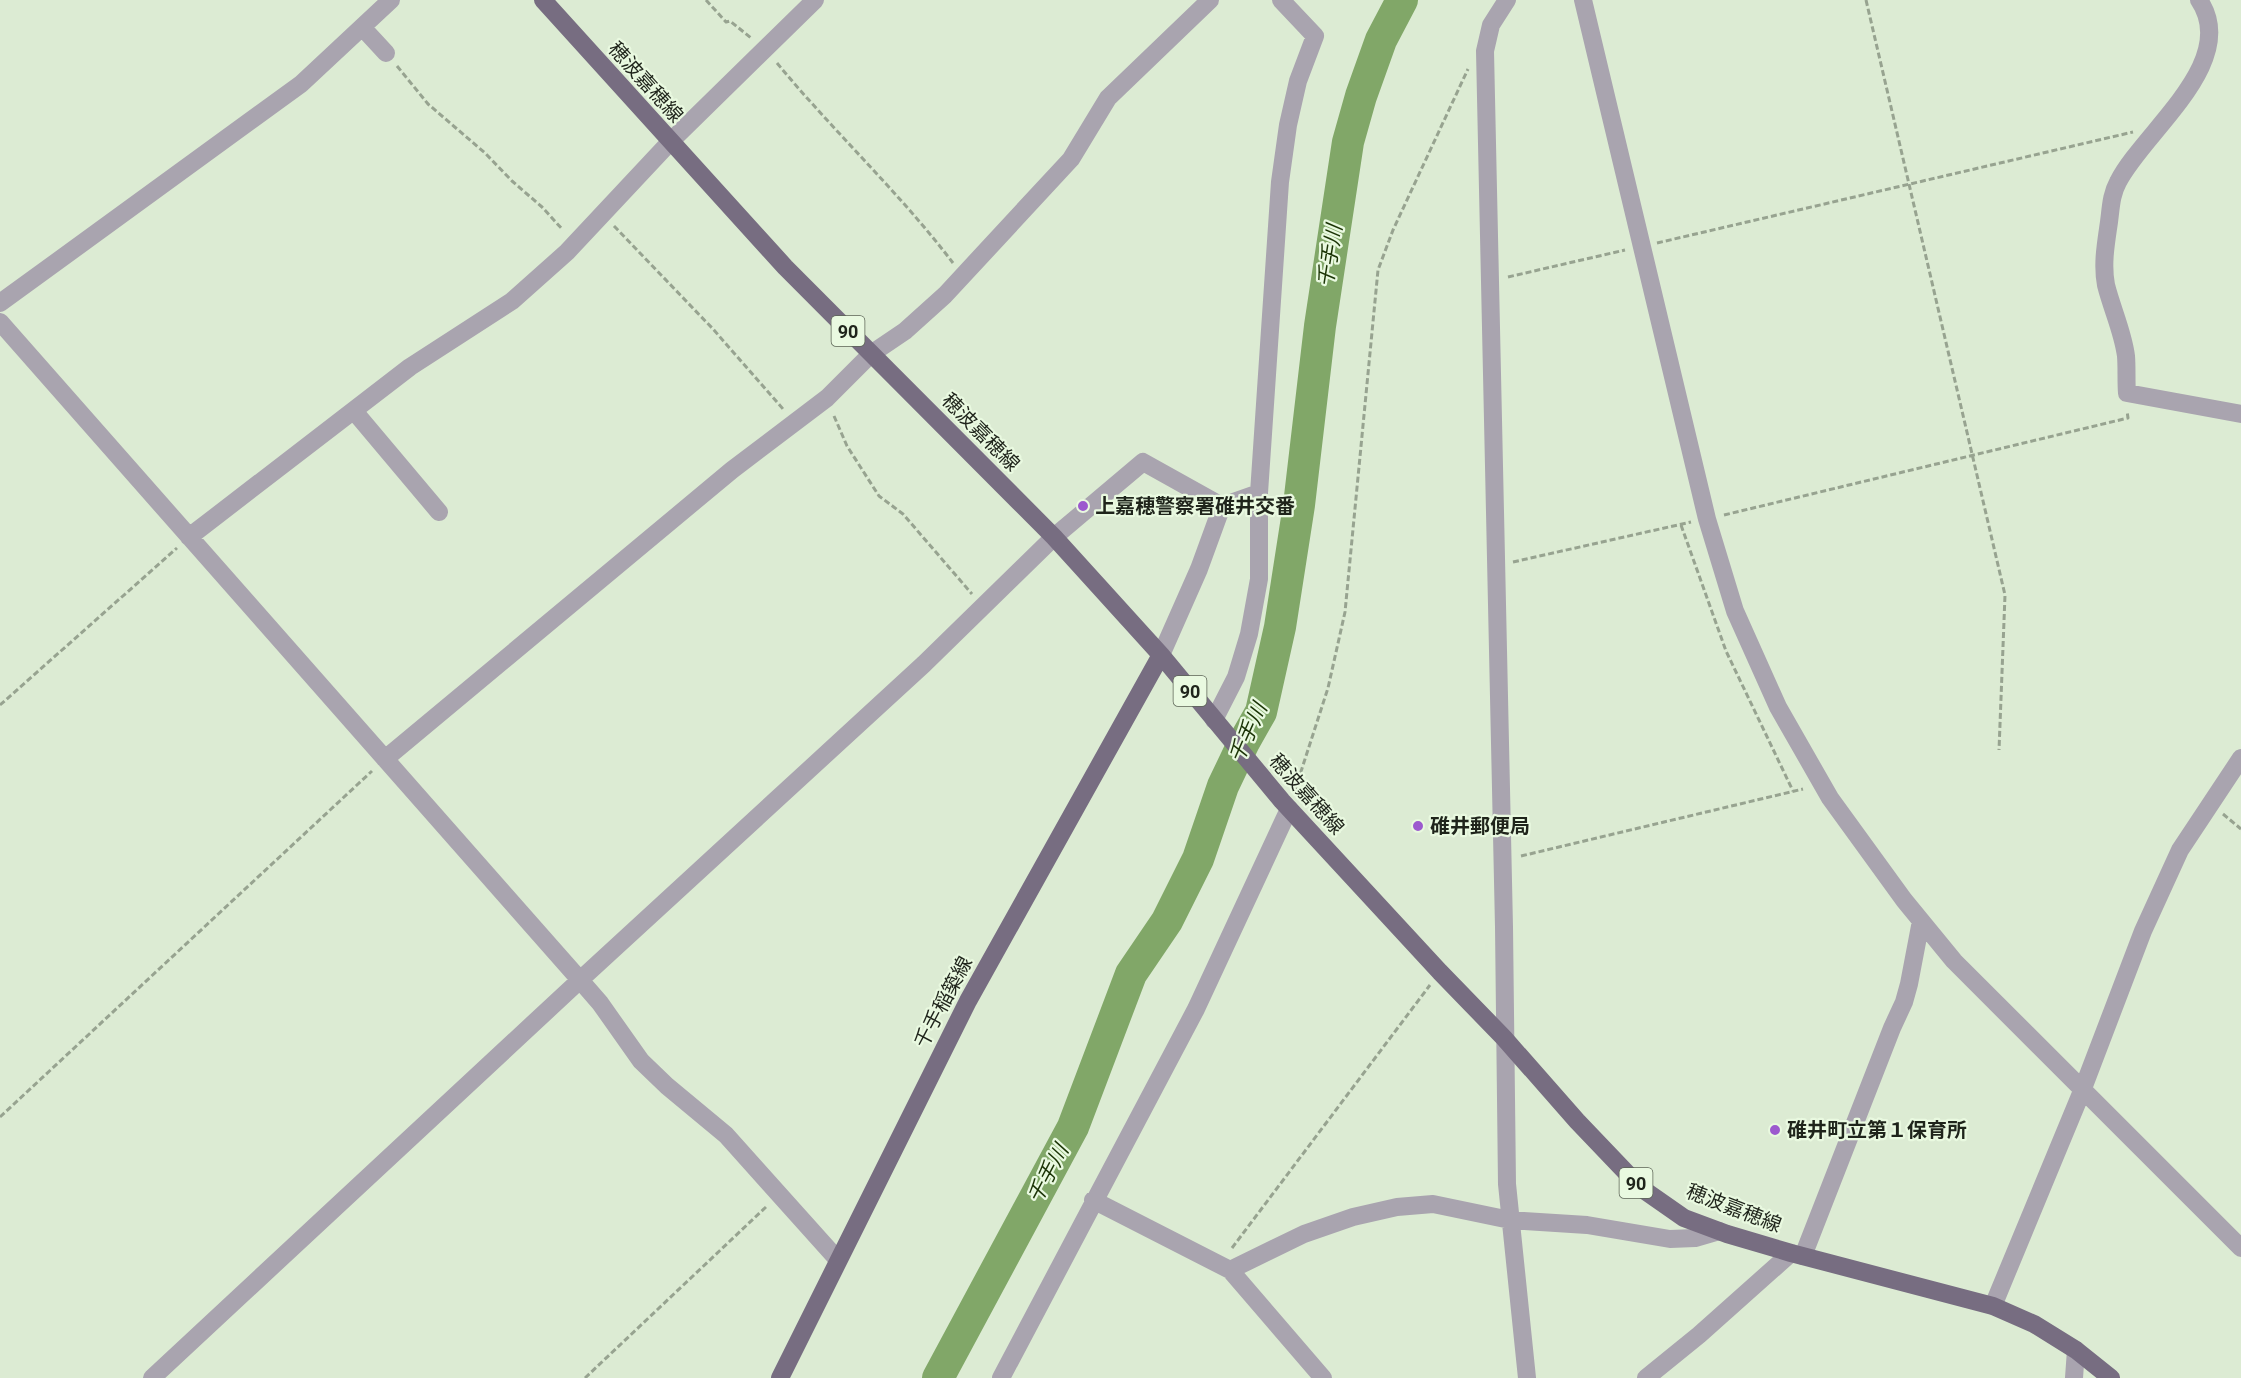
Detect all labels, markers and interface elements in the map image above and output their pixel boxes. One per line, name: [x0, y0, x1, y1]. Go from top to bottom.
street label: 穂波嘉穂線: [604, 37, 688, 127]
water label: 千手川: [1313, 221, 1347, 289]
road number: 90: [832, 316, 864, 346]
street label: 穂波嘉穂線: [937, 388, 1025, 476]
place label: 上嘉穂警察署碓井交番: [1095, 494, 1295, 518]
marker: 上嘉穂警察署碓井交番: [1076, 499, 1090, 513]
road number: 90: [1174, 676, 1206, 706]
water label: 千手川: [1224, 698, 1273, 767]
street label: 穂波嘉穂線: [1265, 749, 1349, 839]
place label: 碓井郵便局: [1430, 814, 1530, 838]
marker: 碓井郵便局: [1411, 819, 1425, 833]
street label: 千手稲築線: [909, 952, 977, 1052]
place label: 碓井町立第１保育所: [1787, 1118, 1967, 1142]
marker: 碓井町立第１保育所: [1768, 1123, 1782, 1137]
water label: 千手川: [1023, 1139, 1074, 1207]
road number: 90: [1620, 1168, 1652, 1198]
street label: 穂波嘉穂線: [1683, 1179, 1785, 1237]

